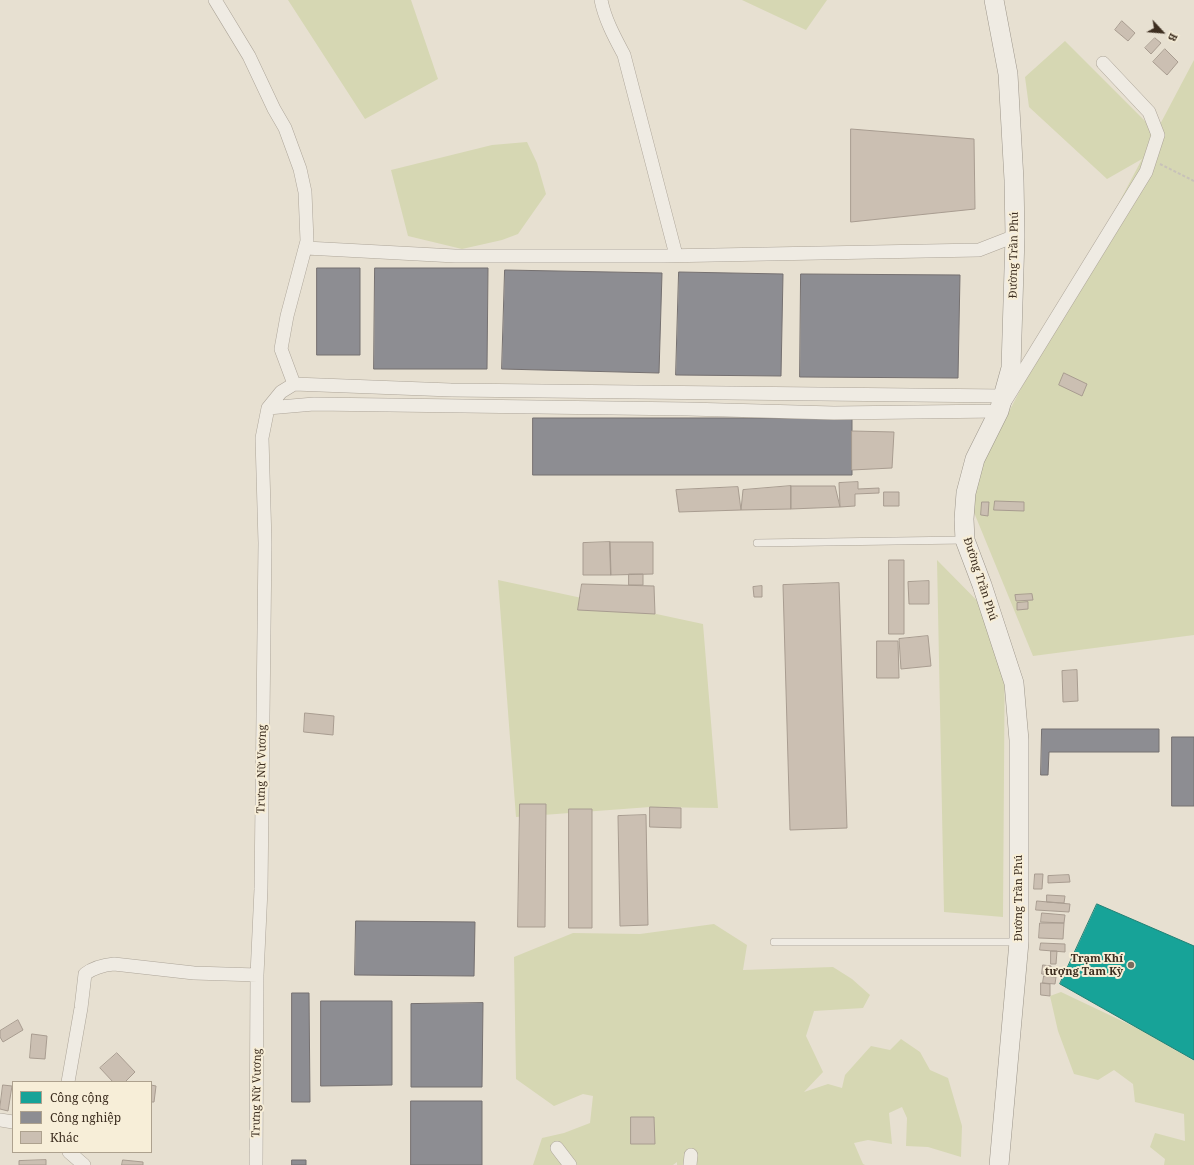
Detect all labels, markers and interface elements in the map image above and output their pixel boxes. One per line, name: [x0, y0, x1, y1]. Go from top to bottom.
north arrow: [1142, 12, 1182, 52]
text: B: [1165, 31, 1182, 44]
street label: Đường Trần Phú: [1007, 212, 1021, 298]
street label: Đường Trần Phú: [960, 536, 1000, 622]
street label: Trưng Nữ Vương: [255, 724, 269, 814]
street label: Đường Trần Phú: [1012, 855, 1026, 941]
place label: Trạm Khí tượng Tam Kỳ: [1045, 952, 1123, 978]
marker: Trạm Khí tượng Tam Kỳ: [1126, 960, 1136, 970]
street label: Trưng Nữ Vương: [250, 1048, 264, 1138]
legend: [12, 1081, 152, 1153]
text: Công cộng: [50, 1089, 109, 1106]
text: Công nghiệp: [50, 1109, 121, 1126]
text: Khác: [50, 1129, 79, 1146]

